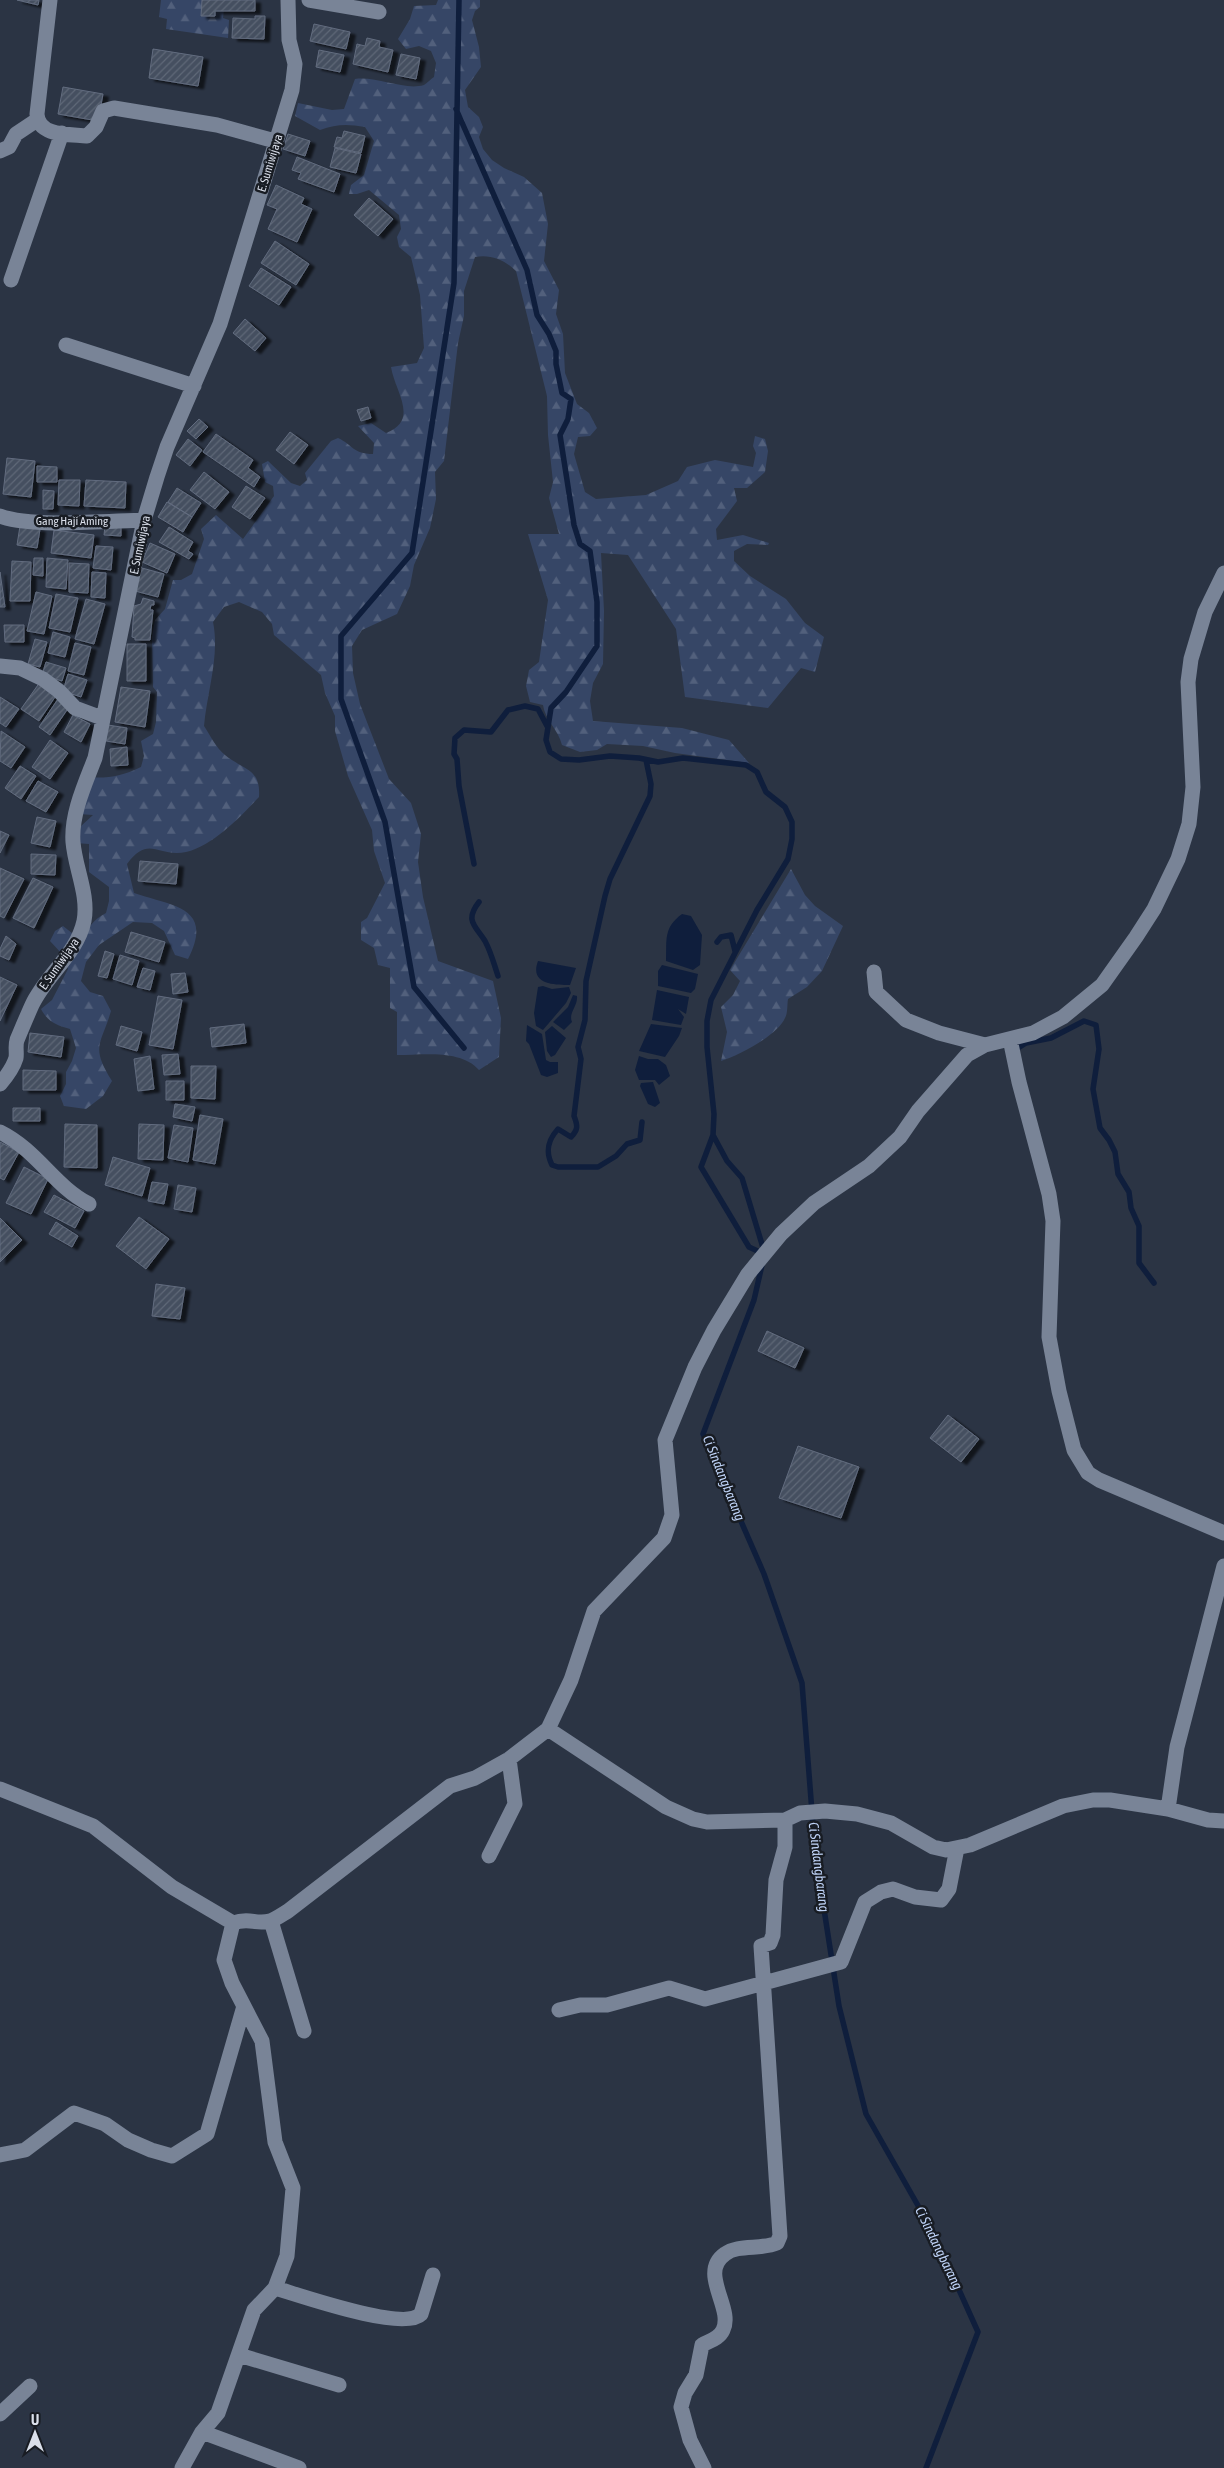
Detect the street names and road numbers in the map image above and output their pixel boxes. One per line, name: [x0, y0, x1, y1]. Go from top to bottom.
street label: E. Sumiwijaya: [255, 132, 285, 194]
street label: Gang Haji Aming: [36, 514, 109, 528]
street label: E. Sumiwijaya: [127, 514, 153, 576]
street label: E. Sumiwijaya: [36, 935, 82, 993]

